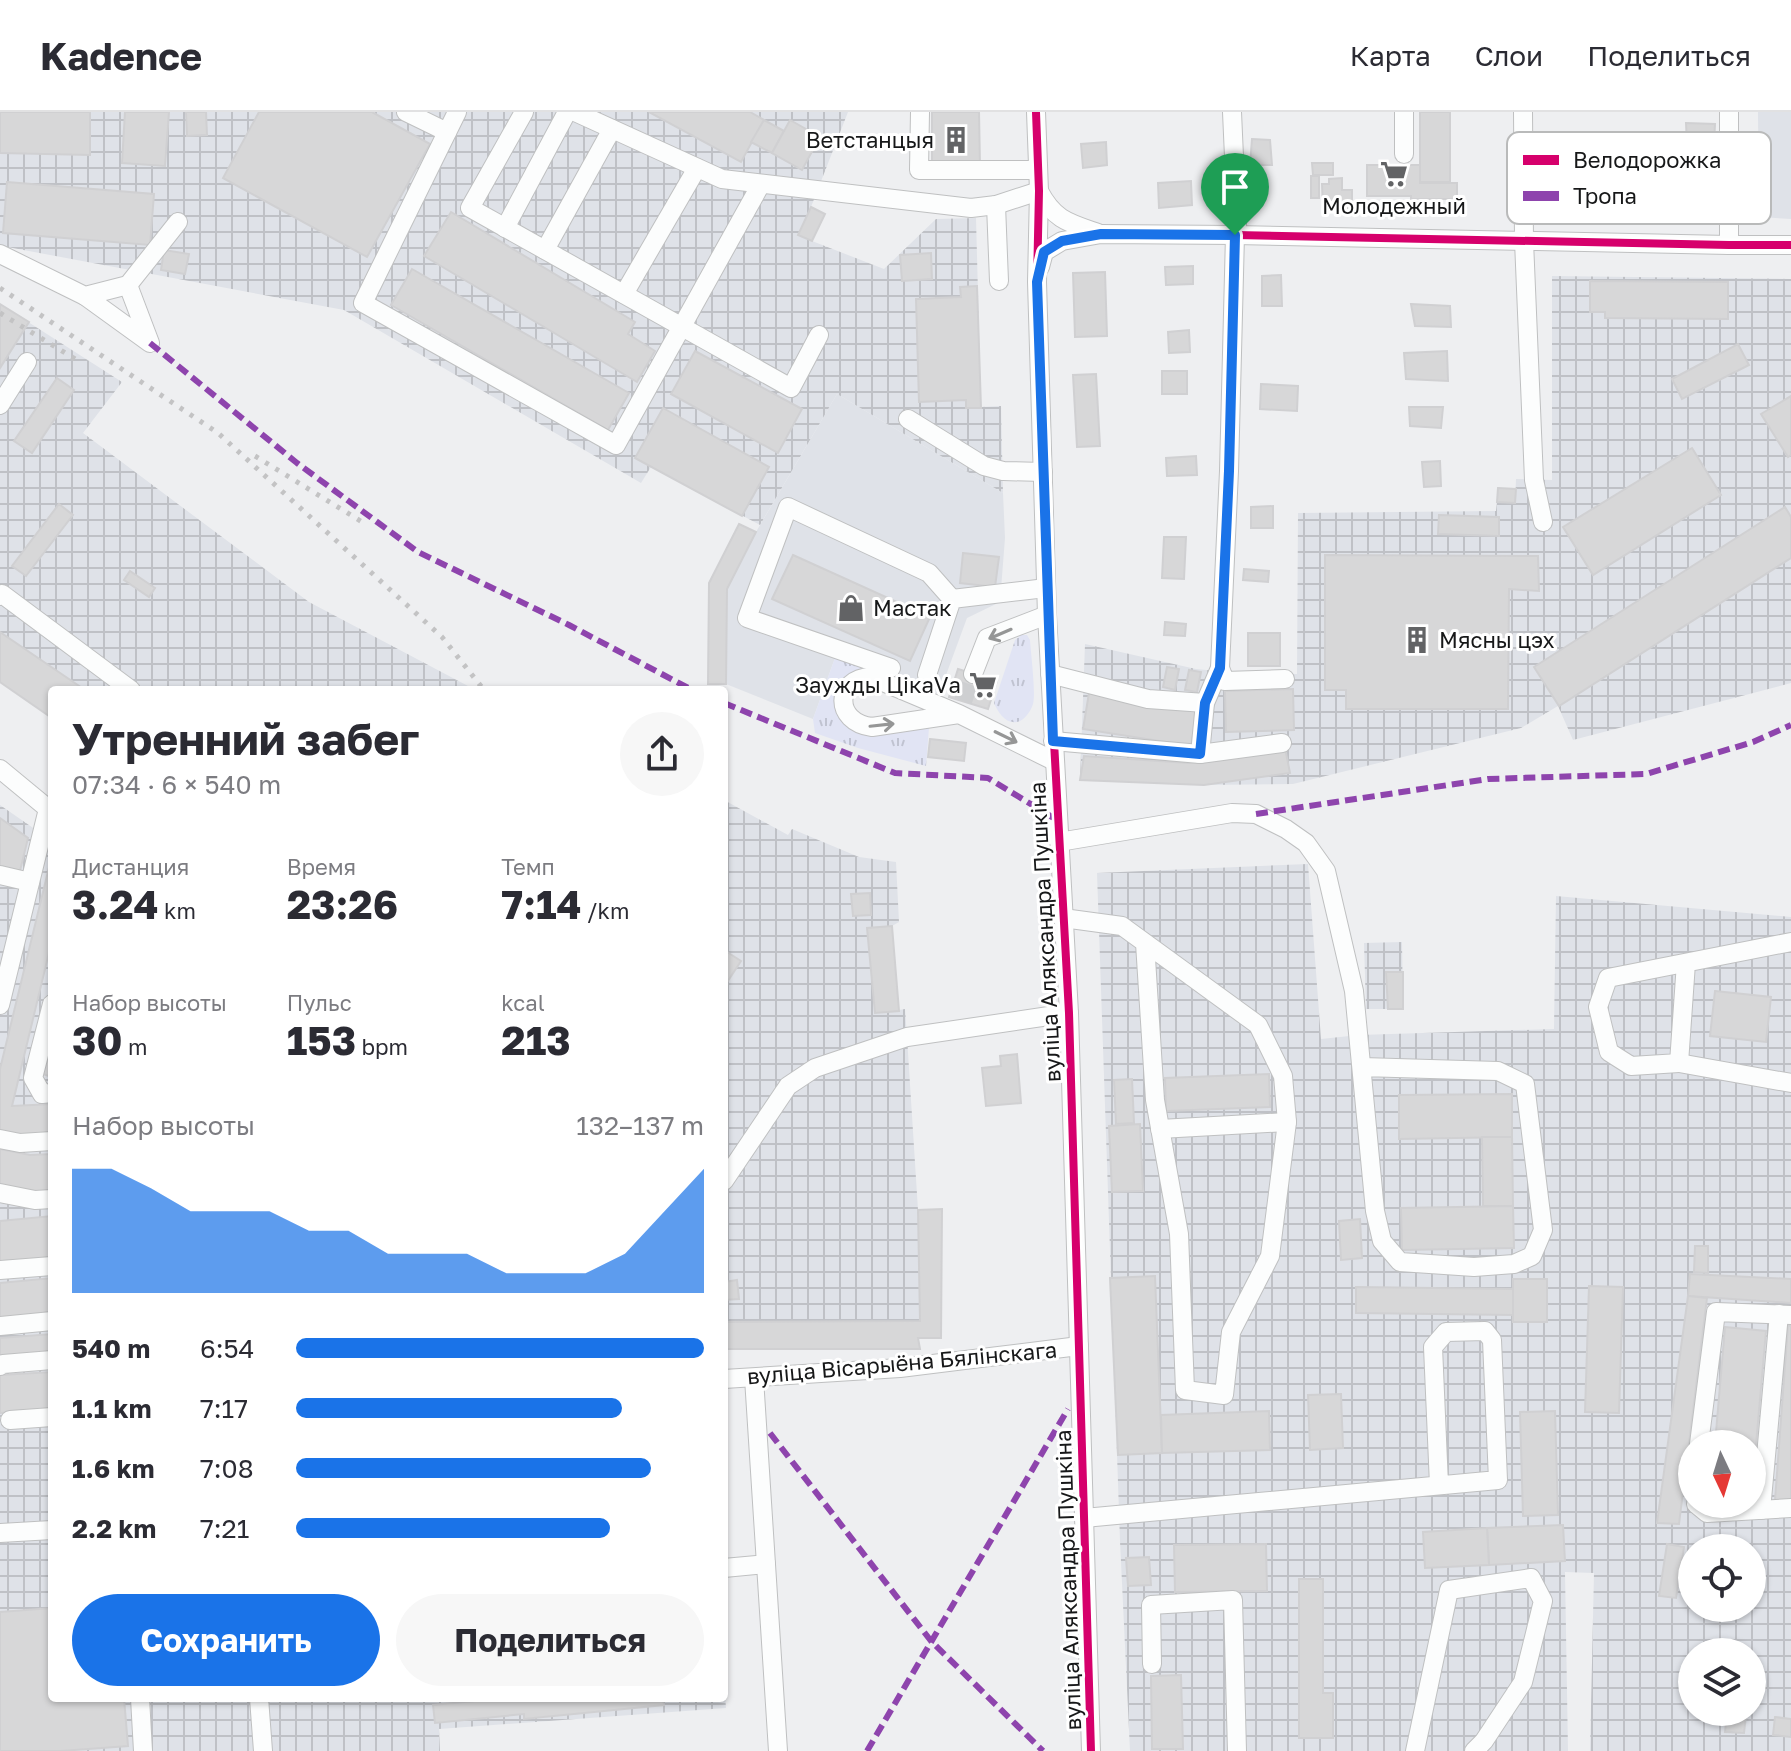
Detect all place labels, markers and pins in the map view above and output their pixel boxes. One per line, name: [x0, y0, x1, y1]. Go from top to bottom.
building icon: Ветстанцыя: [941, 125, 971, 155]
place label: Ветстанцыя: [806, 126, 934, 153]
pin: [1201, 153, 1269, 235]
supermarket icon: Молодежный: [1379, 159, 1409, 189]
place label: Молодежный: [1322, 192, 1466, 219]
shop icon: Мастак: [836, 593, 866, 623]
place label: Мастак: [873, 594, 952, 621]
building icon: Мясны цэх: [1402, 625, 1432, 655]
place label: Мясны цэх: [1439, 626, 1555, 653]
supermarket icon: Заужды ЦікаVа: [968, 670, 998, 700]
place label: Заужды ЦікаVа: [795, 671, 961, 698]

